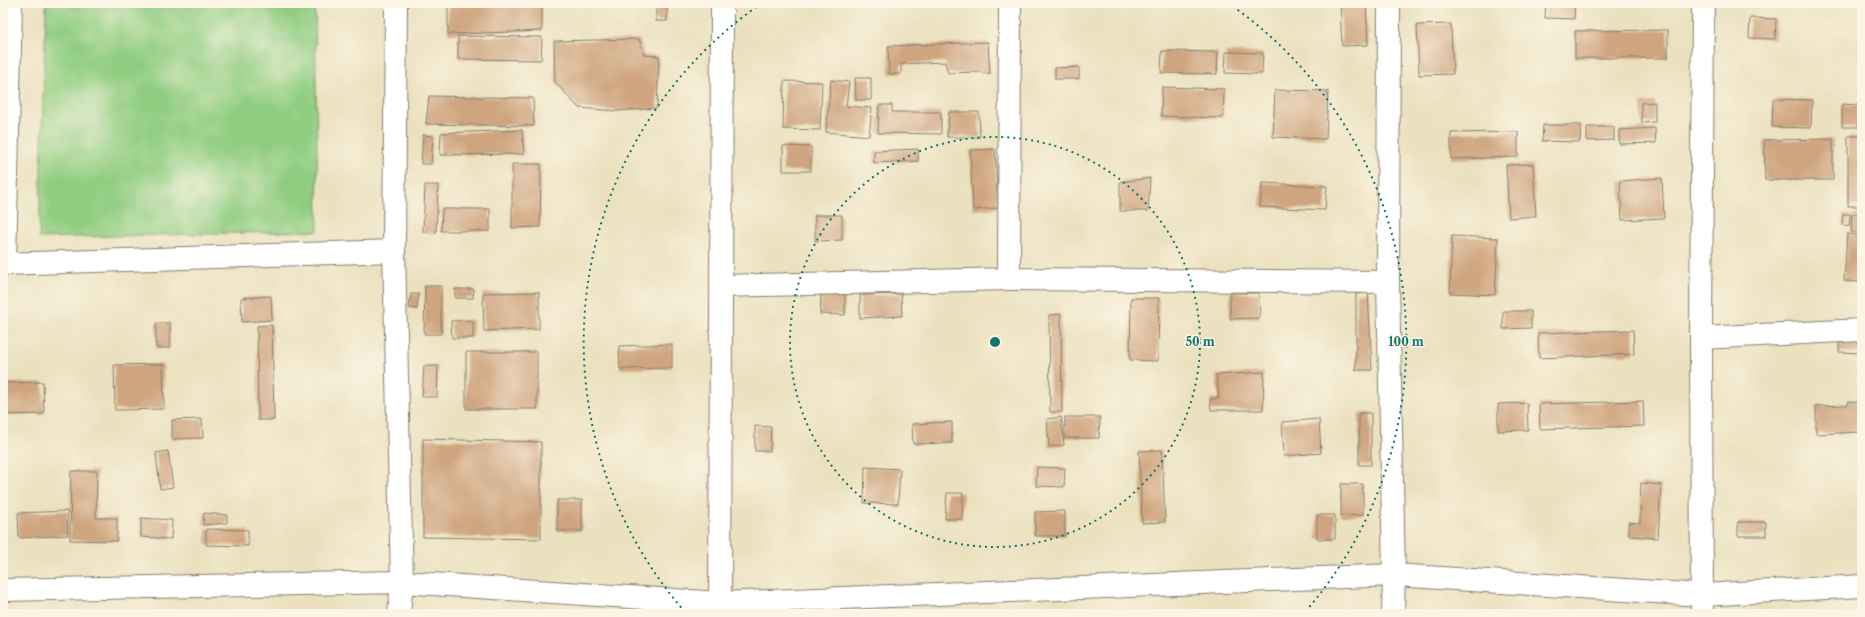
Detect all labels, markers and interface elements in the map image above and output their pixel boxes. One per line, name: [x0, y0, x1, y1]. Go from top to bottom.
text: 50 m: [1185, 334, 1215, 349]
text: 100 m: [1388, 334, 1424, 349]
centre of rings: [988, 335, 1002, 349]

